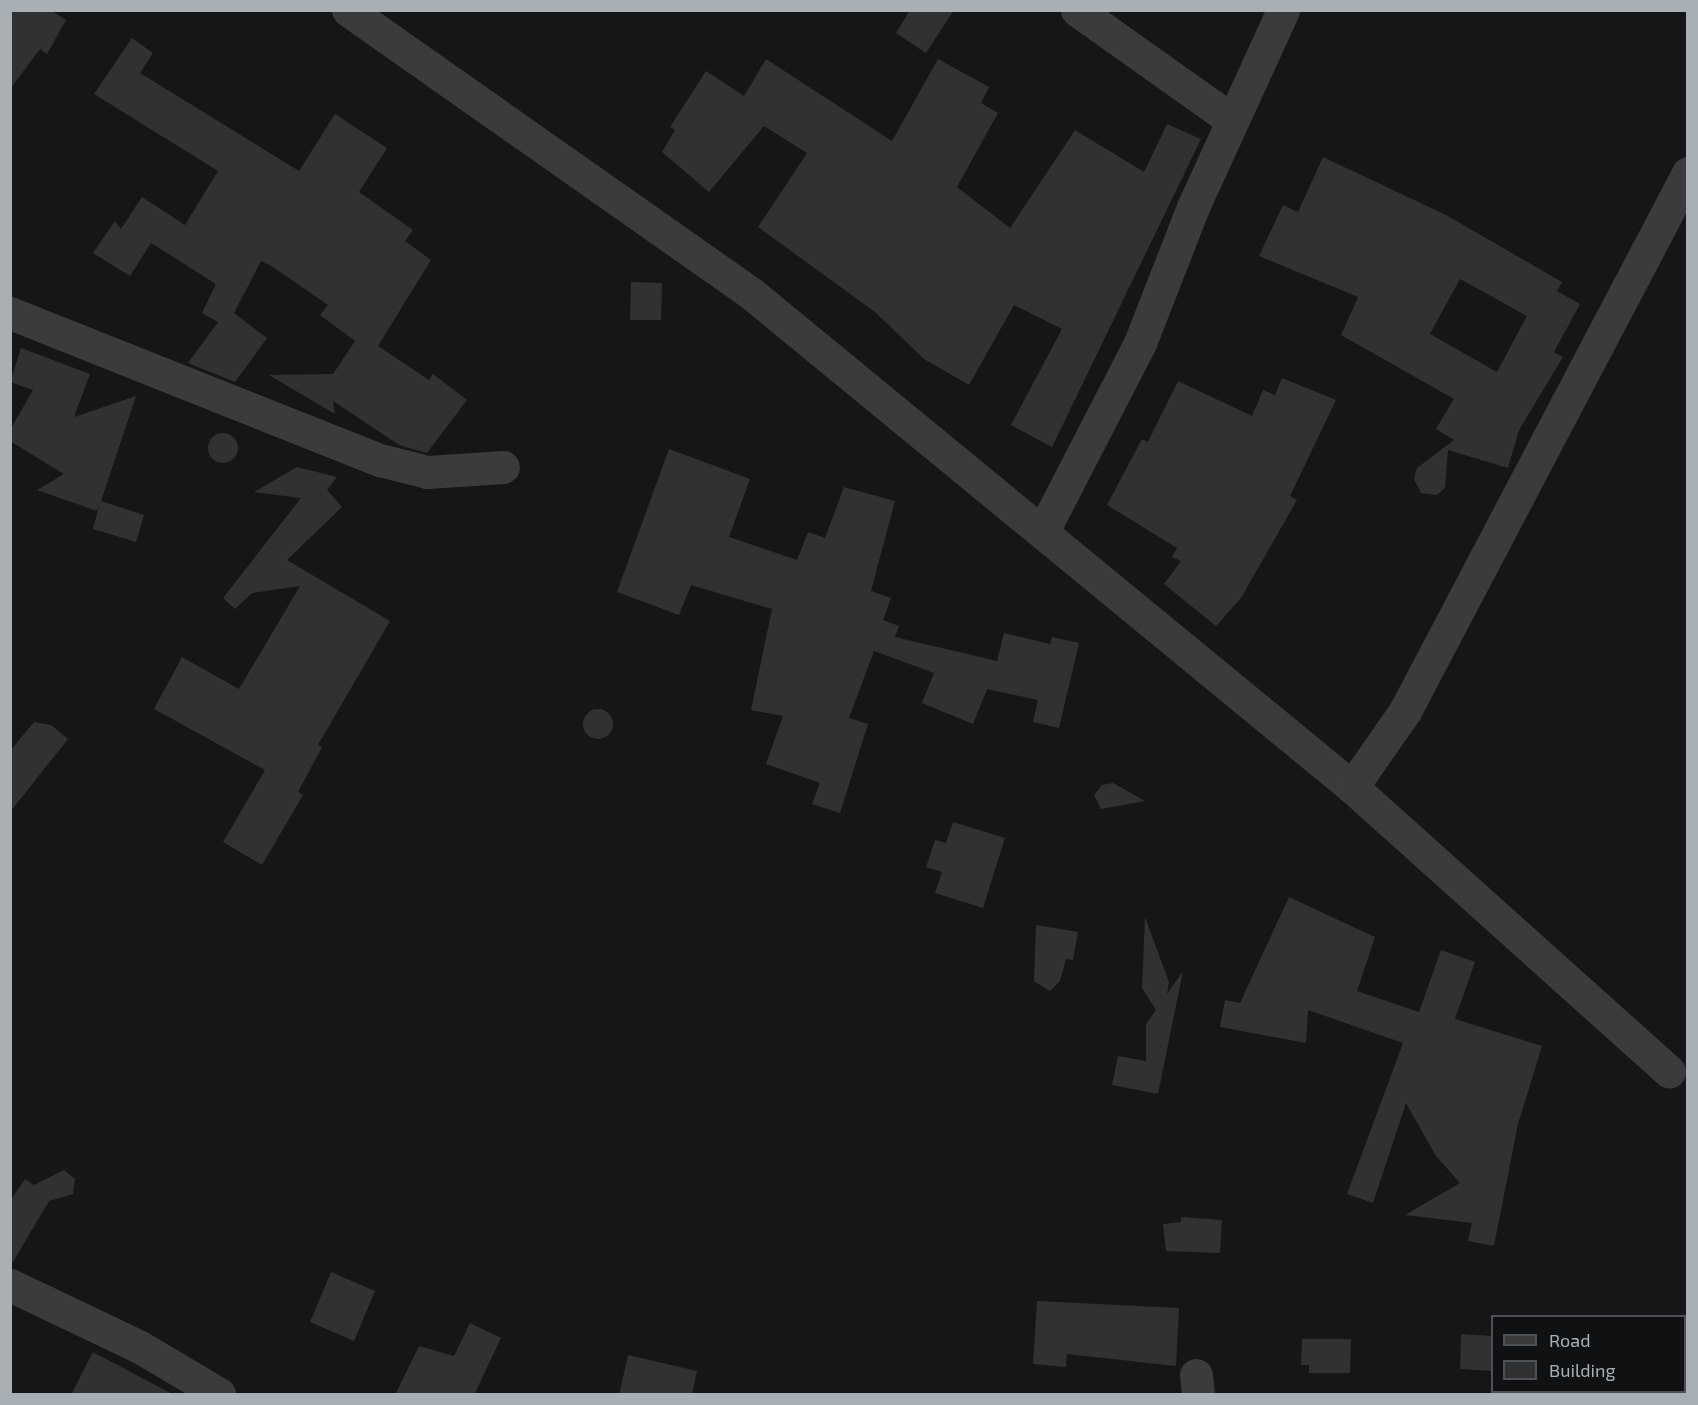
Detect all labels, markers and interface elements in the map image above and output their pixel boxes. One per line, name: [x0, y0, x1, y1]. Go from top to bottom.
legend: [1491, 1315, 1686, 1393]
text: Road: [1549, 1329, 1590, 1351]
text: Building: [1549, 1359, 1616, 1381]

